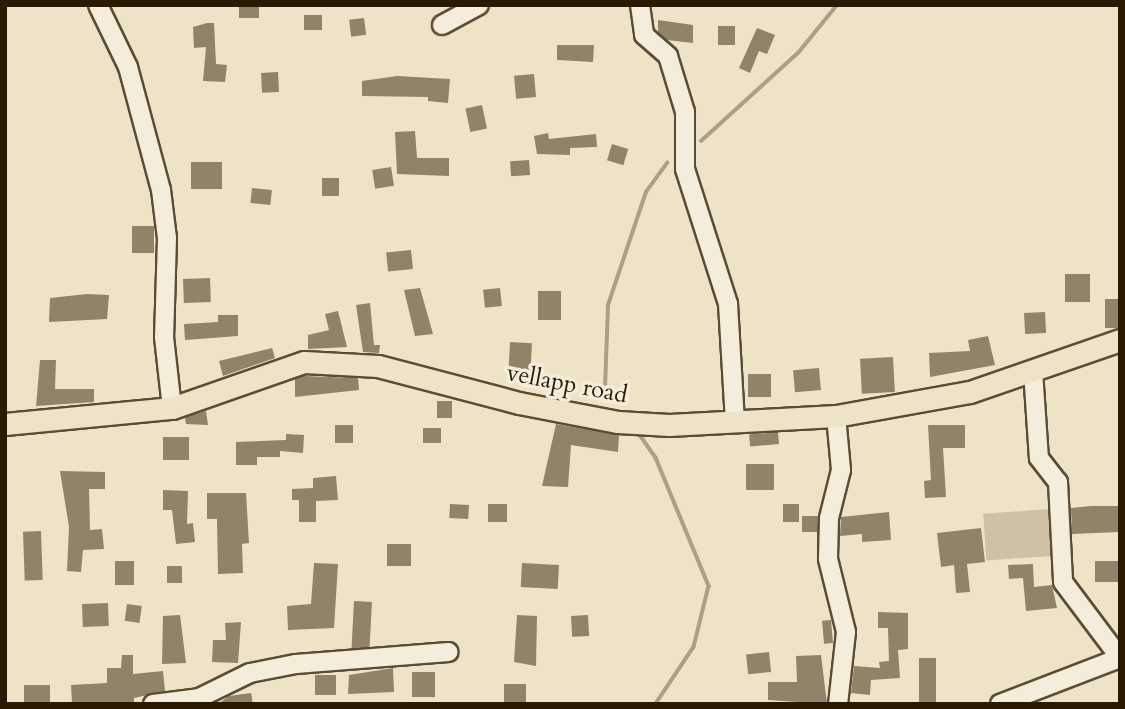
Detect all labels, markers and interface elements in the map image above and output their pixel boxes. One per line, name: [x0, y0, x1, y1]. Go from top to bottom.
street label: vellapp road: [504, 358, 630, 410]

